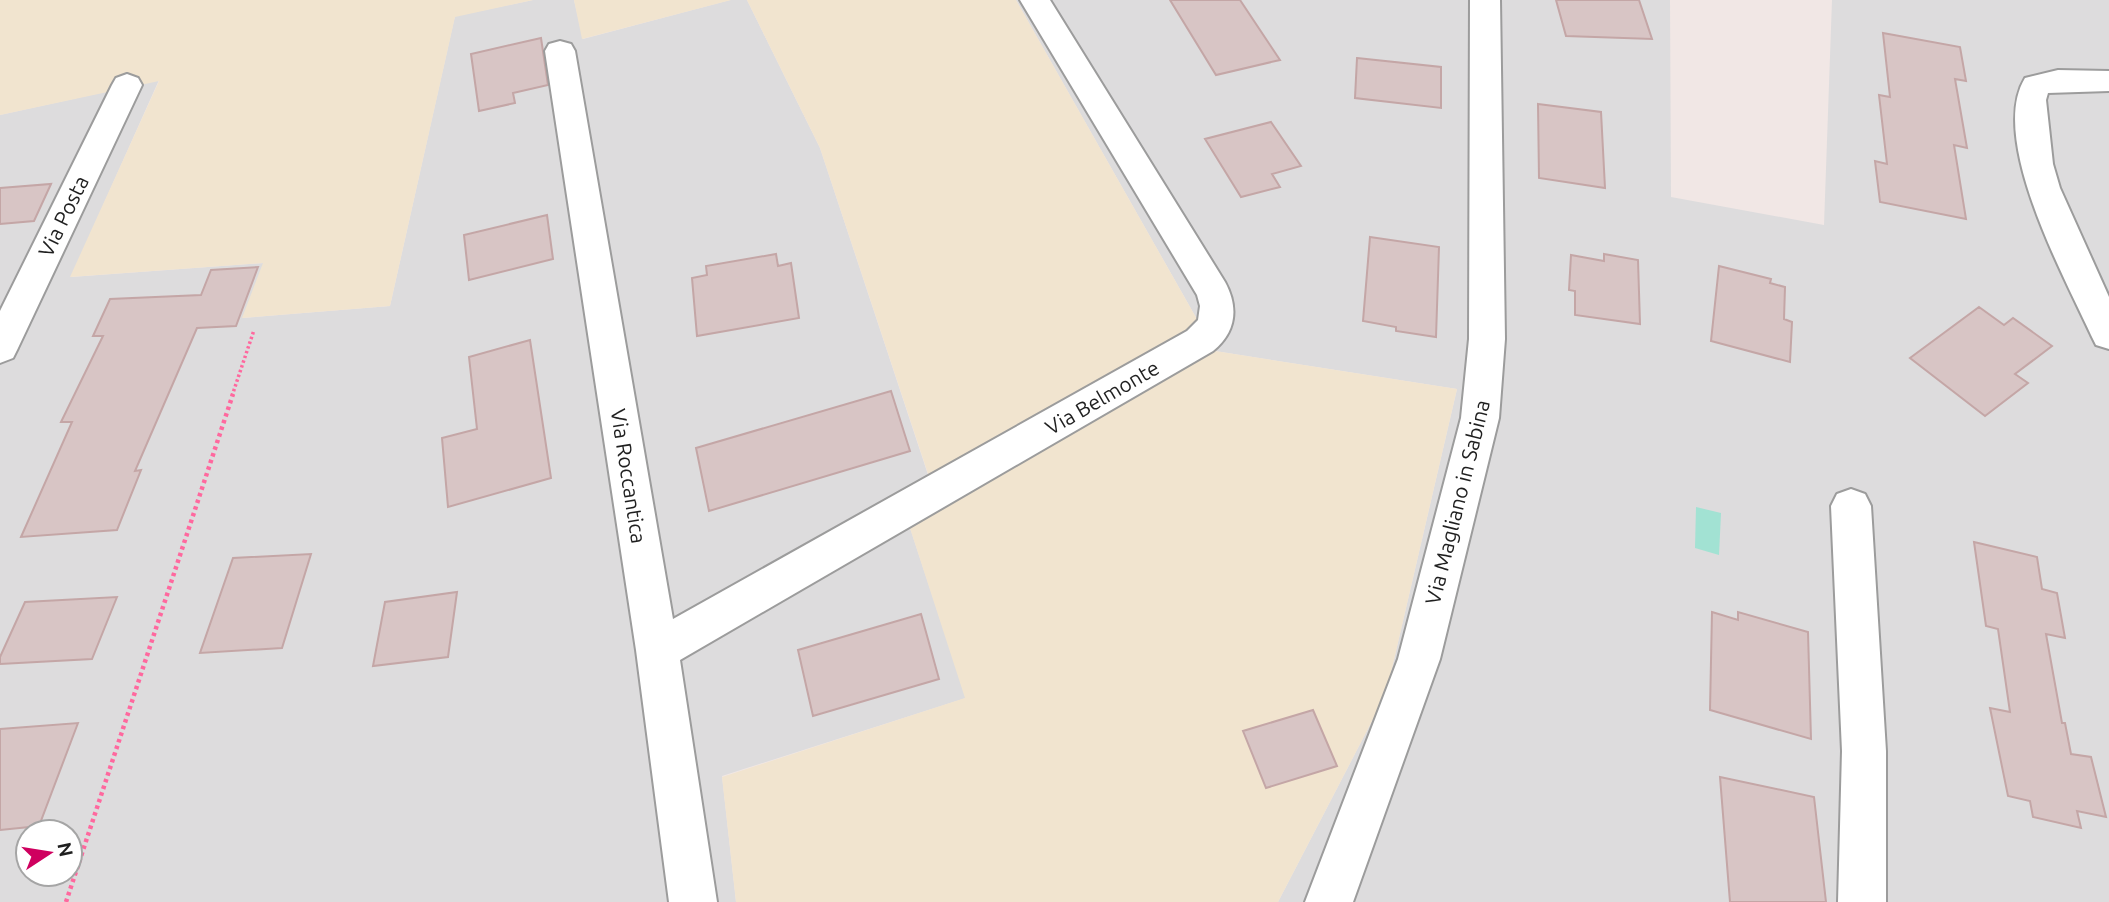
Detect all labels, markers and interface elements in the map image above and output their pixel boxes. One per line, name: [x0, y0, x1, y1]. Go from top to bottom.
street label: Via Posta: [33, 171, 93, 261]
street label: Via Belmonte: [1041, 355, 1163, 439]
street label: Via Magliano in Sabina: [1420, 397, 1494, 607]
street label: Via Roccantica: [607, 407, 651, 545]
north arrow: [14, 818, 84, 888]
text: N: [53, 840, 78, 859]

